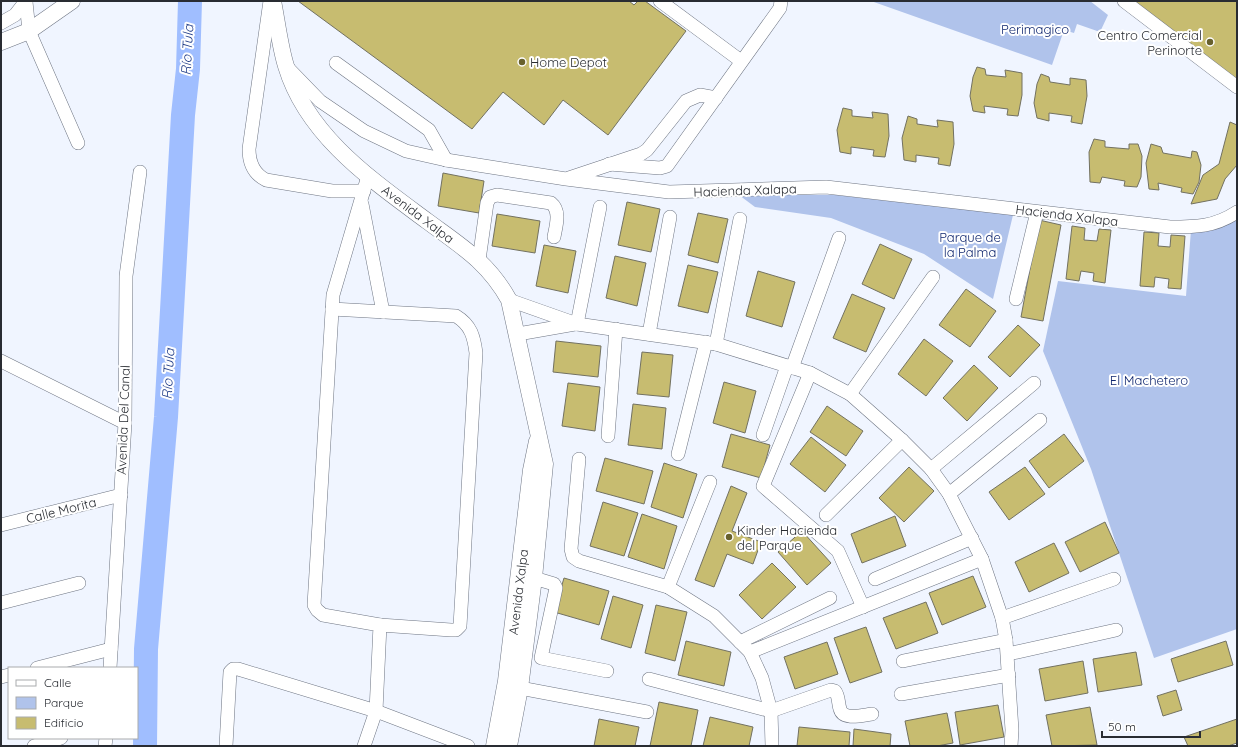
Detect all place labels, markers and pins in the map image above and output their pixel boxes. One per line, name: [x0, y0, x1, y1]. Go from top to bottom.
place label: Centro Comercial Perinorte: [1097, 27, 1202, 58]
marker: Centro Comercial Perinorte: [1205, 37, 1215, 47]
place label: Home Depot: [530, 54, 607, 70]
marker: Home Depot: [517, 57, 527, 67]
place label: Kinder Hacienda del Parque: [737, 522, 837, 553]
marker: Kinder Hacienda del Parque: [724, 532, 734, 542]

